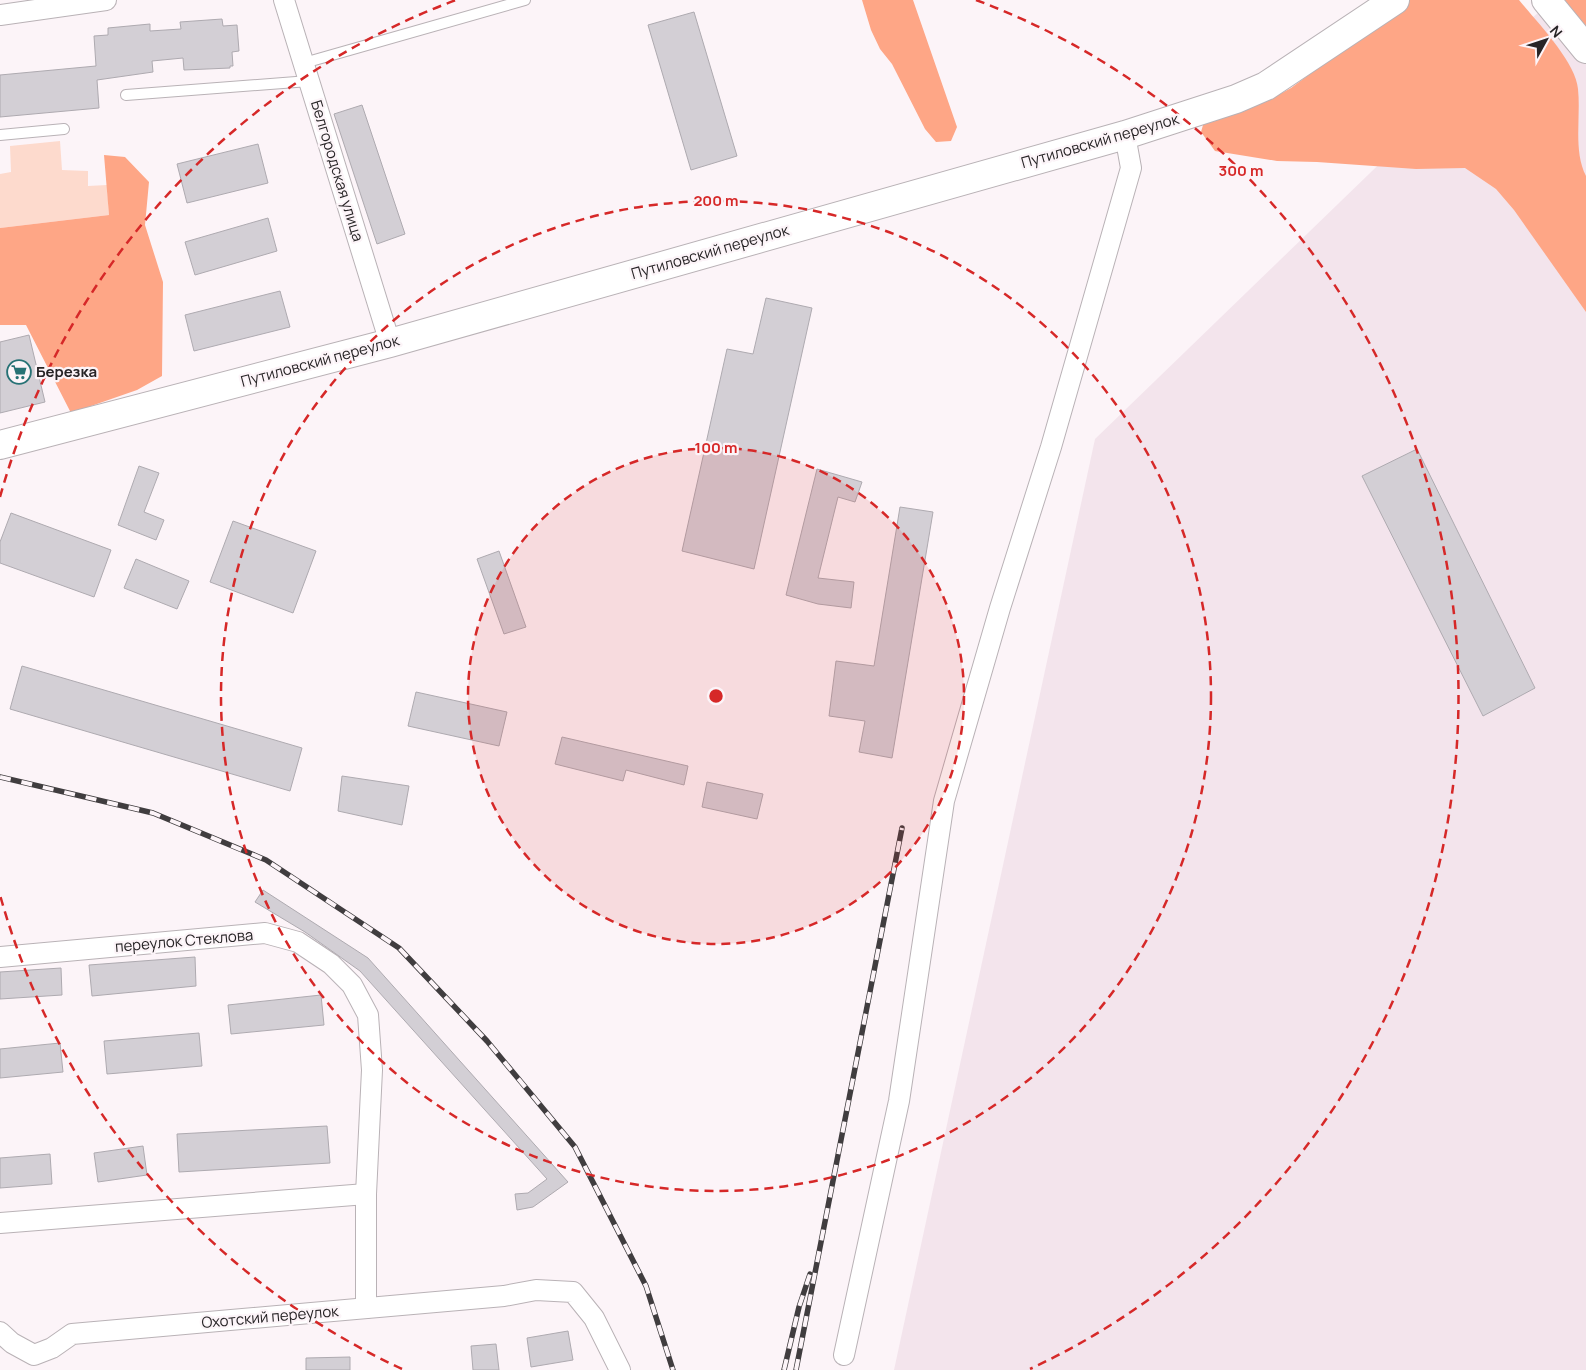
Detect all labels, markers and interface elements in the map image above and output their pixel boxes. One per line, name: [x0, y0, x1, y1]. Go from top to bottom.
north arrow: [1521, 15, 1571, 65]
text: N: [1546, 21, 1567, 41]
street label: Белгородская улица: [306, 98, 369, 244]
street label: Путиловский переулок: [1019, 108, 1182, 173]
text: 300 m: [1219, 160, 1263, 181]
text: 200 m: [693, 190, 739, 211]
street label: Путиловский переулок: [629, 219, 792, 284]
street label: Путиловский переулок: [238, 329, 402, 392]
supermarket icon: Березка: [6, 359, 32, 385]
place label: Березка: [36, 361, 97, 382]
text: 100 m: [695, 437, 737, 458]
centre of rings: [707, 687, 725, 705]
street label: переулок Стеклова: [114, 924, 254, 957]
street label: Охотский переулок: [201, 1300, 340, 1333]

